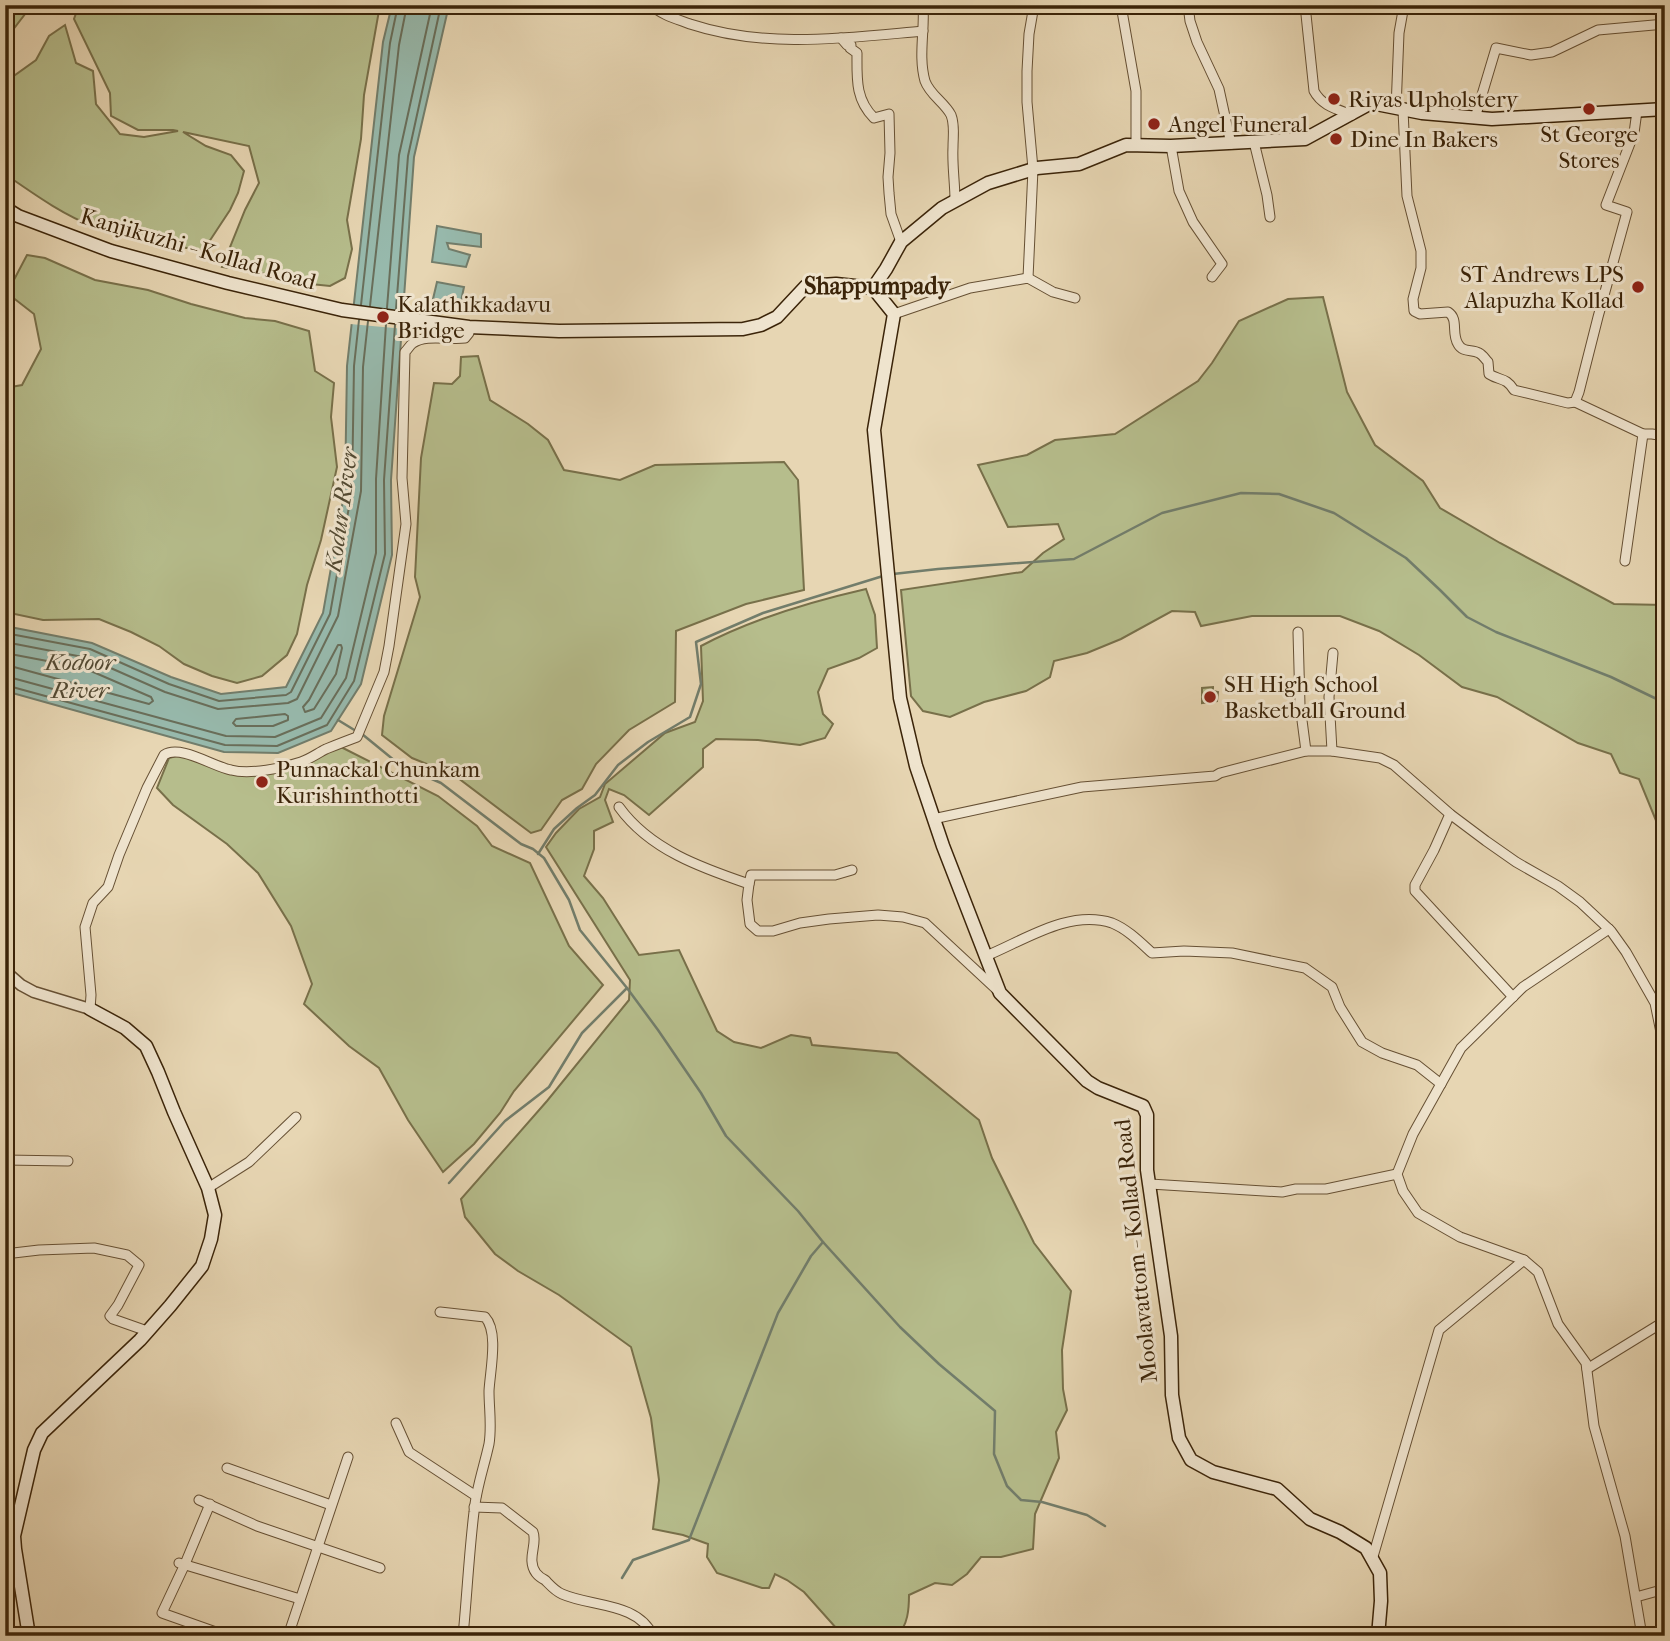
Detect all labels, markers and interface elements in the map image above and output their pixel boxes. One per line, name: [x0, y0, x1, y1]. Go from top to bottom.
place label: Riyas Upholstery: [1348, 86, 1519, 113]
marker: Riyas Upholstery: [1326, 91, 1342, 107]
marker: St George Stores: [1581, 101, 1597, 117]
place label: Angel Funeral: [1167, 111, 1309, 138]
marker: Angel Funeral: [1146, 116, 1162, 132]
place label: St George Stores: [1540, 121, 1638, 174]
place label: Dine In Bakers: [1350, 126, 1498, 153]
marker: Dine In Bakers: [1328, 131, 1344, 147]
street label: Kanjikuzhi - Kollad Road: [77, 202, 319, 296]
place label: ST Andrews LPS Alapuzha Kollad: [1460, 261, 1624, 314]
district label: Shappumpady: [804, 272, 951, 300]
marker: ST Andrews LPS Alapuzha Kollad: [1630, 279, 1646, 295]
place label: Kalathikkadavu Bridge: [397, 291, 551, 344]
marker: Kalathikkadavu Bridge: [375, 309, 391, 325]
water label: Kodur River: [318, 444, 364, 576]
water label: Kodoor River: [43, 648, 117, 704]
place label: SH High School Basketball Ground: [1224, 671, 1406, 724]
marker: SH High School Basketball Ground: [1202, 689, 1218, 705]
place label: Punnackal Chunkam Kurishinthotti: [276, 756, 480, 809]
marker: Punnackal Chunkam Kurishinthotti: [254, 774, 270, 790]
street label: Moolavattom - Kollad Road: [1109, 1117, 1163, 1384]

